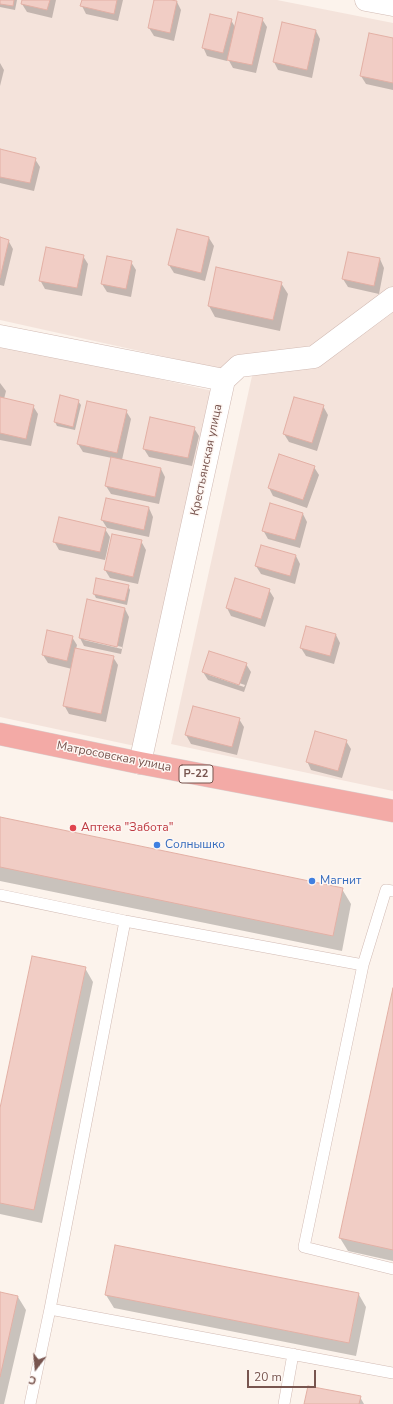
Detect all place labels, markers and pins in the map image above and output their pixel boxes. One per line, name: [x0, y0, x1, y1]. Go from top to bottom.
place label: Аптека "Забота": [81, 821, 173, 835]
marker: Аптека "Забота": [68, 823, 78, 833]
place label: Солнышко: [165, 838, 225, 852]
marker: Солнышко: [152, 840, 162, 850]
place label: Магнит: [320, 874, 361, 888]
marker: Магнит: [307, 876, 317, 886]

